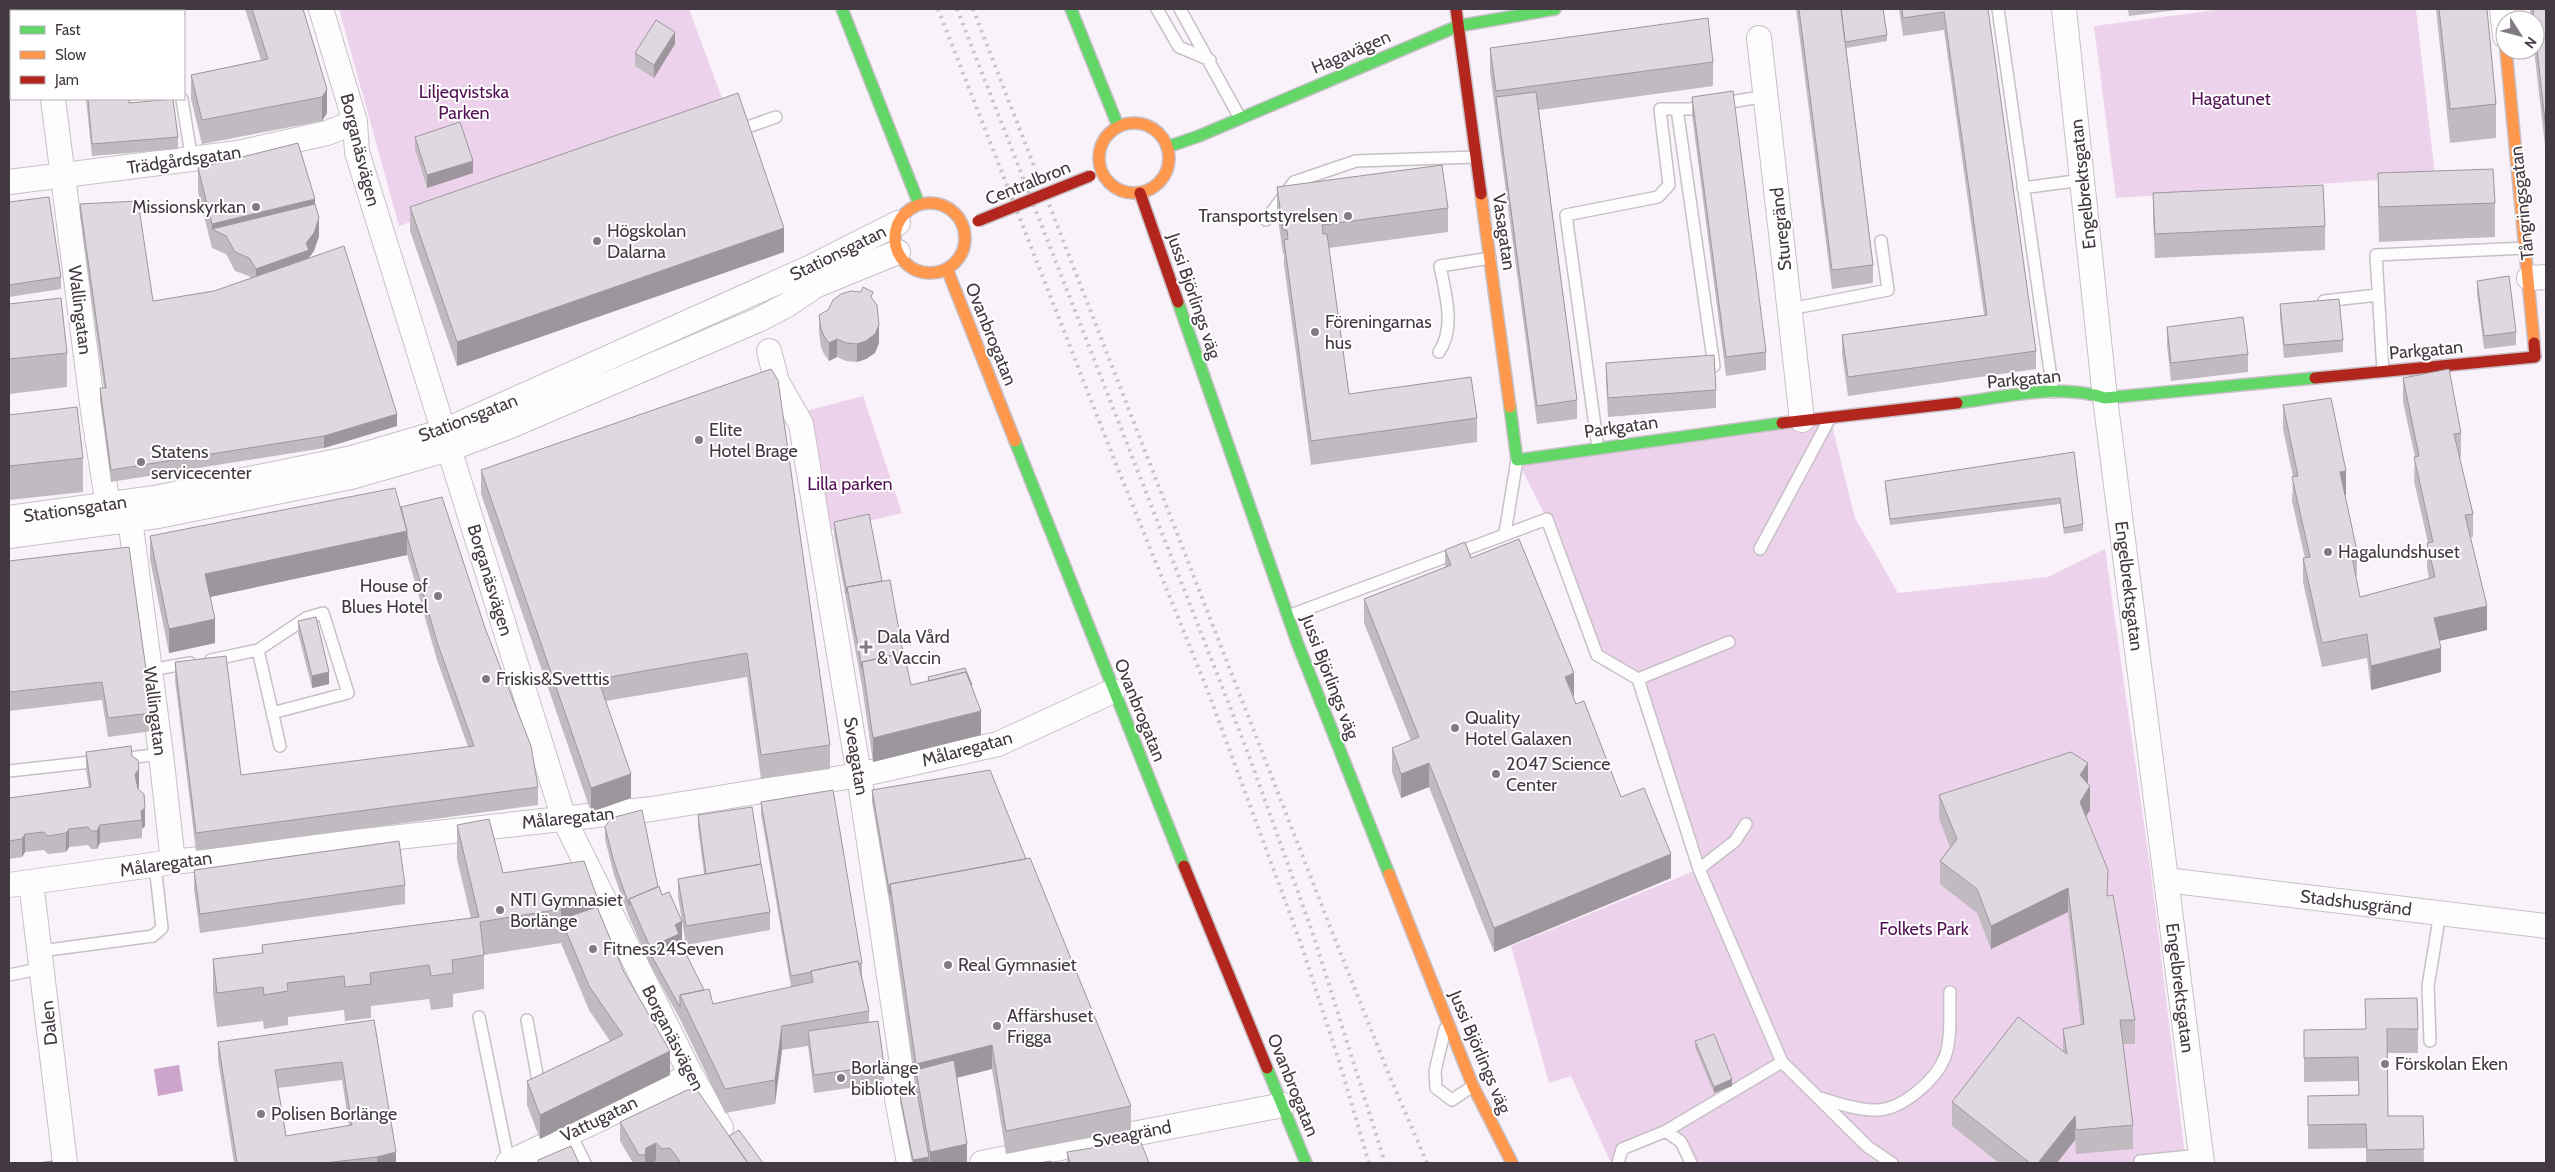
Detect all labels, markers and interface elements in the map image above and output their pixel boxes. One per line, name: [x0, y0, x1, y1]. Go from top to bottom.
legend: [10, 10, 185, 100]
north arrow: [2495, 10, 2545, 60]
text: Fast: [55, 21, 80, 39]
street label: Hagavägen: [1308, 25, 1394, 79]
text: N: [2520, 33, 2541, 52]
text: Slow: [55, 46, 86, 64]
text: Jam: [54, 71, 79, 89]
park label: Liljeqvistska Parken: [419, 81, 510, 124]
park label: Hagatunet: [2191, 88, 2271, 110]
street label: Borganäsvägen: [335, 91, 385, 209]
street label: Engelbrektsgatan: [2065, 118, 2101, 250]
street label: Trädgårdsgatan: [126, 141, 242, 179]
street label: Tångringsgatan: [2505, 145, 2539, 261]
street label: Centralbron: [982, 156, 1074, 210]
street label: Sturegränd: [1766, 186, 1796, 272]
street label: Vasagatan: [1488, 192, 1520, 272]
place label: Missionskyrkan: [132, 196, 246, 218]
marker: Missionskyrkan: [250, 201, 262, 213]
place label: Transportstyrelsen: [1198, 205, 1338, 227]
marker: Transportstyrelsen: [1342, 210, 1354, 222]
place label: Högskolan Dalarna: [607, 220, 686, 263]
street label: Stationsgatan: [786, 220, 890, 286]
street label: Jussi Björlings väg: [1162, 229, 1226, 363]
marker: Högskolan Dalarna: [591, 235, 603, 247]
street label: Wallingatan: [64, 264, 96, 356]
street label: Ovanbrogatan: [960, 279, 1022, 389]
place label: Föreningarnas hus: [1325, 311, 1432, 354]
marker: Föreningarnas hus: [1309, 326, 1321, 338]
street label: Parkgatan: [2388, 336, 2464, 364]
street label: Parkgatan: [1986, 365, 2062, 393]
street label: Stationsgatan: [415, 389, 521, 447]
street label: Parkgatan: [1583, 411, 1659, 443]
place label: Elite Hotel Brage: [709, 419, 798, 462]
marker: Elite Hotel Brage: [693, 434, 705, 446]
place label: Statens servicecenter: [151, 441, 252, 484]
marker: Statens servicecenter: [135, 456, 147, 468]
park label: Lilla parken: [807, 473, 893, 495]
street label: Stationsgatan: [22, 491, 128, 527]
street label: Engelbrektsgatan: [2110, 520, 2148, 652]
street label: Borganäsvägen: [463, 521, 517, 639]
place label: Hagalundshuset: [2338, 541, 2460, 563]
marker: Hagalundshuset: [2322, 546, 2334, 558]
place label: House of Blues Hotel: [341, 575, 429, 618]
marker: House of Blues Hotel: [432, 590, 444, 602]
street label: Jussi Björlings väg: [1296, 611, 1364, 743]
place label: Dala Vård & Vaccin: [877, 626, 950, 669]
marker: Dala Vård & Vaccin: [859, 640, 873, 654]
street label: Ovanbrogatan: [1109, 655, 1171, 765]
street label: Wallingatan: [139, 665, 171, 757]
place label: Friskis&Svetttis: [496, 668, 610, 690]
marker: Friskis&Svetttis: [480, 673, 492, 685]
place label: Quality Hotel Galaxen: [1465, 707, 1572, 750]
street label: Sveagatan: [839, 715, 873, 797]
marker: Quality Hotel Galaxen: [1449, 722, 1461, 734]
street label: Målaregatan: [919, 726, 1015, 772]
place label: 2047 Science Center: [1506, 753, 1611, 796]
marker: 2047 Science Center: [1490, 768, 1502, 780]
street label: Målaregatan: [521, 802, 615, 834]
street label: Målaregatan: [118, 847, 214, 881]
street label: Stadshusgränd: [2299, 885, 2413, 921]
place label: NTI Gymnasiet Borlänge: [510, 889, 623, 932]
marker: NTI Gymnasiet Borlänge: [494, 904, 506, 916]
park label: Folkets Park: [1879, 918, 1970, 940]
street label: Engelbrektsgatan: [2161, 922, 2199, 1054]
place label: Fitness24Seven: [603, 938, 724, 960]
marker: Fitness24Seven: [587, 943, 599, 955]
place label: Real Gymnasiet: [958, 954, 1077, 976]
marker: Real Gymnasiet: [942, 959, 954, 971]
street label: Borganäsvägen: [637, 981, 709, 1095]
street label: Jussi Björlings väg: [1444, 986, 1516, 1118]
street label: Dalen: [36, 999, 62, 1047]
place label: Affärshuset Frigga: [1007, 1005, 1093, 1048]
marker: Affärshuset Frigga: [991, 1020, 1003, 1032]
street label: Ovanbrogatan: [1262, 1030, 1324, 1140]
place label: Förskolan Eken: [2395, 1053, 2508, 1075]
place label: Borlänge bibliotek: [851, 1057, 918, 1100]
marker: Förskolan Eken: [2379, 1058, 2391, 1070]
marker: Borlänge bibliotek: [835, 1072, 847, 1084]
street label: Vattugatan: [557, 1091, 641, 1147]
place label: Polisen Borlänge: [271, 1103, 397, 1125]
marker: Polisen Borlänge: [255, 1108, 267, 1120]
street label: Sveagränd: [1091, 1116, 1173, 1152]

